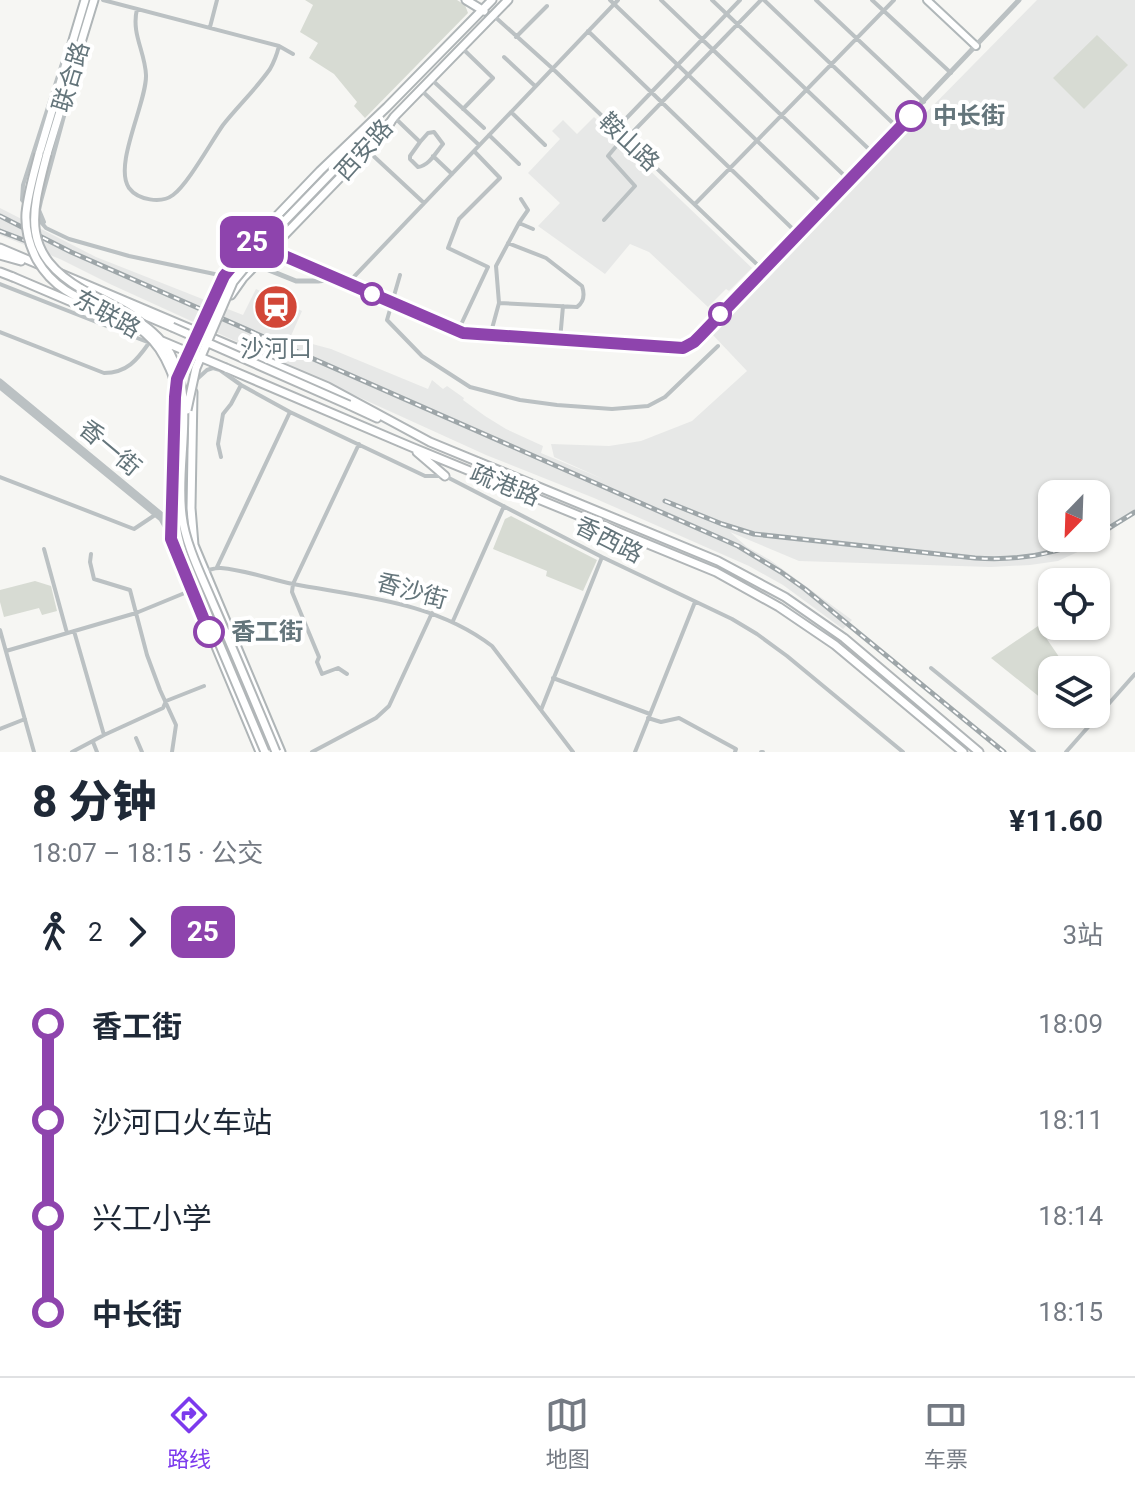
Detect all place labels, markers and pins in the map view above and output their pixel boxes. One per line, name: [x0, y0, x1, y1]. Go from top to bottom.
marker: 中长街: [896, 101, 926, 131]
place label: 中长街: [933, 102, 1005, 130]
station icon: 沙河口: [252, 283, 300, 331]
unlabelled marker: [361, 283, 383, 305]
unlabelled marker: [709, 303, 731, 325]
place label: 沙河口: [240, 335, 312, 363]
marker: 香工街: [194, 617, 224, 647]
place label: 香工街: [231, 618, 303, 646]

